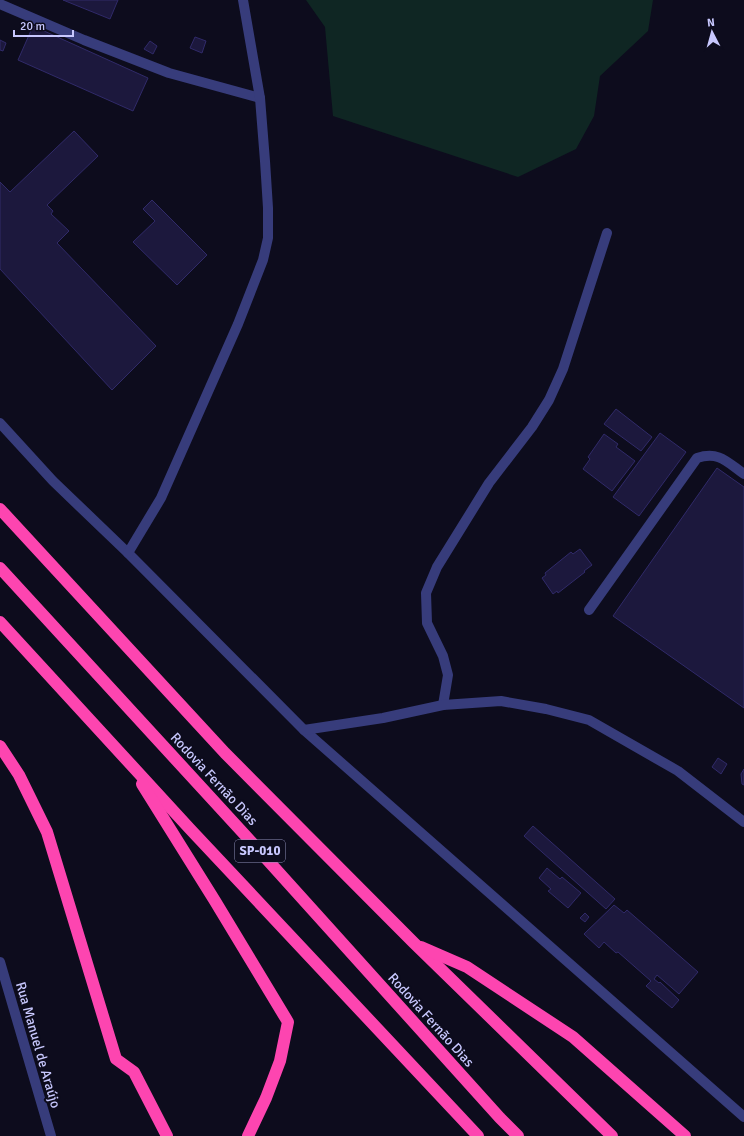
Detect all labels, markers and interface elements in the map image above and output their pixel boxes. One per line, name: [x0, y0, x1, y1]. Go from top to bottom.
scale bar: [14, 12, 73, 38]
north arrow: [692, 12, 732, 52]
text: N: [707, 16, 715, 29]
text: 20 m: [20, 19, 45, 34]
street label: Rodovia Fernão Dias: [167, 729, 261, 829]
road number: SP-010: [235, 840, 285, 862]
street label: Rodovia Fernão Dias: [384, 970, 478, 1070]
street label: Rua Manuel de Araújo: [12, 980, 64, 1110]

